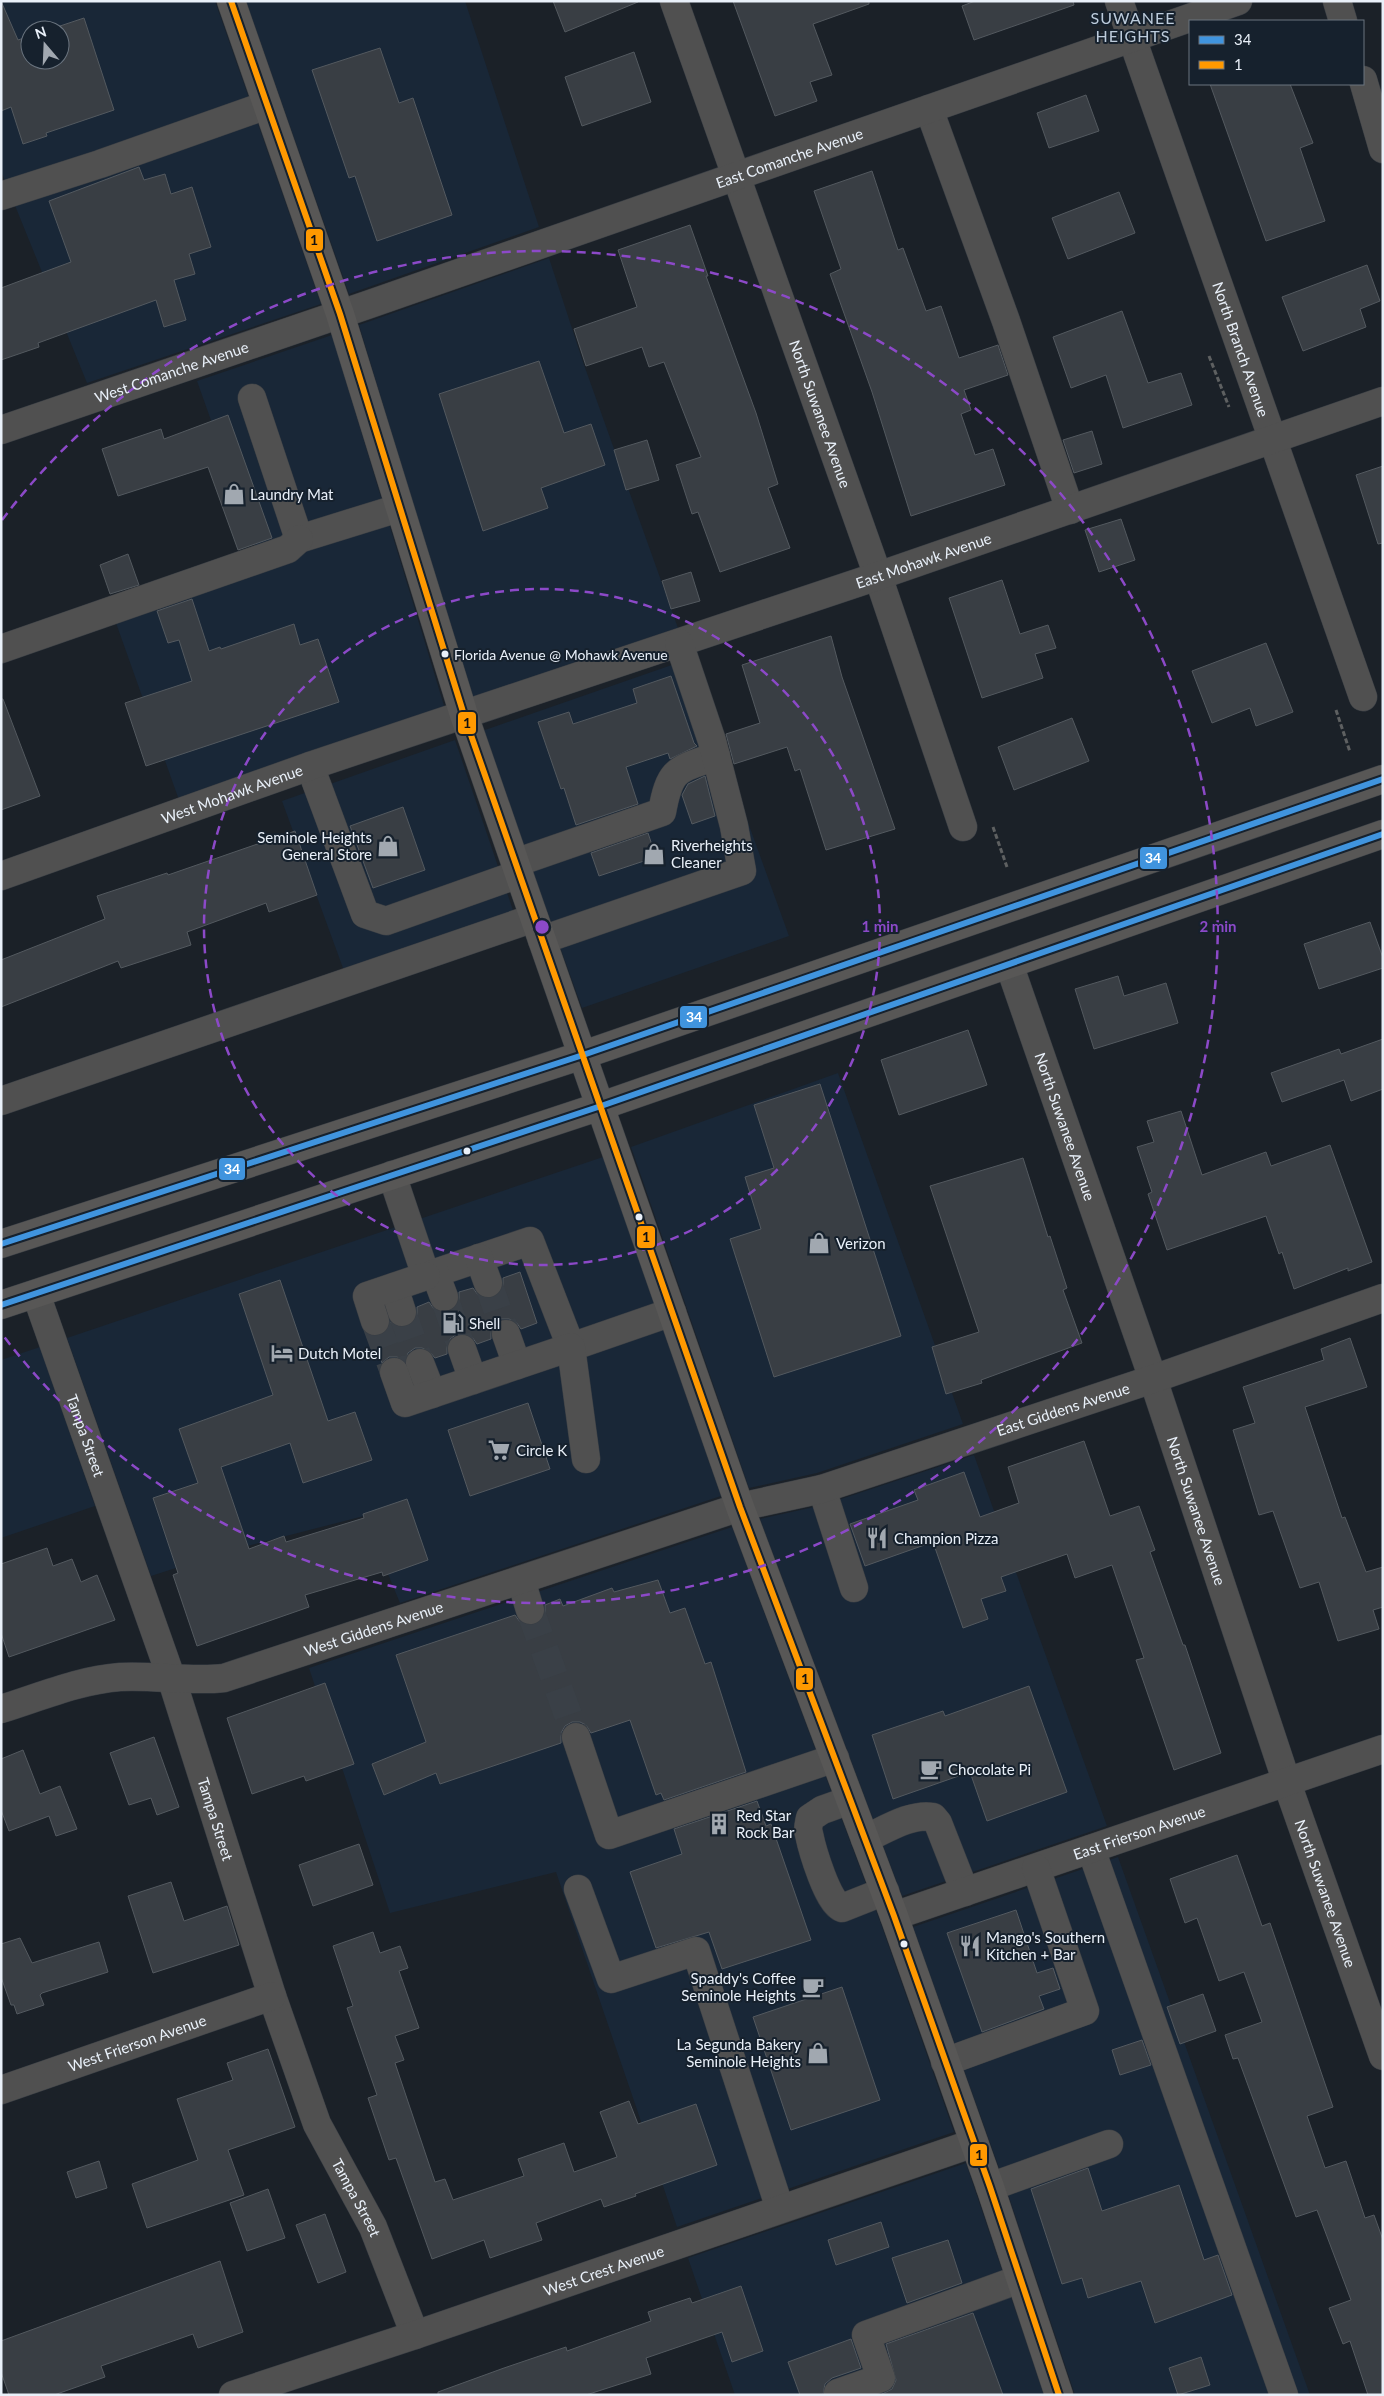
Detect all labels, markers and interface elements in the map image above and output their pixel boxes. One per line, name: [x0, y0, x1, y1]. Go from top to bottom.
district label: SUWANEE HEIGHTS: [1091, 8, 1175, 45]
north arrow: [20, 20, 70, 70]
legend: [1189, 20, 1364, 85]
text: N: [33, 22, 48, 42]
text: 34: [1234, 30, 1252, 48]
text: 1: [1234, 55, 1243, 73]
street label: East Comanche Avenue: [713, 124, 865, 192]
line badge: 1: [305, 228, 324, 252]
text: 1: [310, 231, 318, 248]
street label: North Branch Avenue: [1209, 279, 1273, 419]
street label: West Comanche Avenue: [92, 337, 251, 406]
street label: North Suwanee Avenue: [786, 337, 855, 490]
shop icon: Laundry Mat: [221, 481, 247, 507]
place label: Laundry Mat: [250, 485, 334, 503]
street label: East Mohawk Avenue: [853, 528, 994, 592]
place label: Florida Avenue @ Mohawk Avenue: [454, 646, 668, 663]
marker: Florida Avenue @ Mohawk Avenue: [440, 649, 450, 659]
line badge: 1: [457, 711, 477, 735]
text: 1: [463, 714, 471, 731]
street label: West Mohawk Avenue: [159, 760, 305, 827]
place label: Seminole Heights General Store: [257, 828, 372, 863]
shop icon: Seminole Heights General Store: [375, 833, 401, 859]
place label: Riverheights Cleaner: [671, 836, 753, 871]
shop icon: Riverheights Cleaner: [641, 841, 667, 867]
line badge: 34: [1139, 846, 1168, 870]
text: 34: [1145, 849, 1161, 866]
text: 1 min: [861, 917, 899, 935]
text: 2 min: [1199, 917, 1237, 935]
centre of rings: [533, 918, 551, 936]
line badge: 34: [679, 1005, 708, 1029]
text: 34: [686, 1008, 702, 1025]
street label: North Suwanee Avenue: [1031, 1050, 1099, 1203]
unlabelled marker: [462, 1146, 472, 1156]
line badge: 34: [218, 1157, 246, 1181]
text: 34: [224, 1160, 240, 1177]
unlabelled marker: [634, 1212, 644, 1222]
line badge: 1: [636, 1225, 656, 1249]
text: 1: [642, 1228, 650, 1245]
shop icon: Verizon: [806, 1230, 832, 1256]
place label: Verizon: [836, 1234, 886, 1252]
fuel station icon: Shell: [440, 1310, 466, 1336]
place label: Shell: [469, 1314, 500, 1332]
hotel icon: Dutch Motel: [269, 1340, 295, 1366]
place label: Dutch Motel: [298, 1344, 381, 1362]
street label: East Giddens Avenue: [994, 1378, 1132, 1439]
street label: Tampa Street: [63, 1392, 109, 1480]
street label: North Suwanee Avenue: [1164, 1434, 1230, 1587]
supermarket icon: Circle K: [486, 1437, 512, 1463]
place label: Circle K: [516, 1441, 567, 1459]
restaurant icon: Champion Pizza: [864, 1525, 890, 1551]
place label: Champion Pizza: [894, 1529, 998, 1547]
street label: West Giddens Avenue: [301, 1597, 445, 1660]
line badge: 1: [795, 1667, 814, 1691]
text: 1: [801, 1670, 809, 1687]
cafe icon: Chocolate Pi: [918, 1756, 944, 1782]
place label: Chocolate Pi: [948, 1760, 1031, 1778]
street label: Tampa Street: [194, 1775, 238, 1863]
street label: East Frierson Avenue: [1071, 1801, 1208, 1863]
place label: Red Star Rock Bar: [736, 1806, 795, 1841]
building icon: Red Star Rock Bar: [706, 1811, 732, 1837]
street label: North Suwanee Avenue: [1292, 1817, 1360, 1970]
place label: Mango's Southern Kitchen + Bar: [986, 1928, 1105, 1963]
restaurant icon: Mango's Southern Kitchen + Bar: [957, 1933, 983, 1959]
unlabelled marker: [899, 1939, 909, 1949]
place label: Spaddy's Coffee Seminole Heights: [681, 1969, 796, 2004]
cafe icon: Spaddy's Coffee Seminole Heights: [800, 1974, 826, 2000]
street label: West Frierson Avenue: [66, 2011, 209, 2075]
place label: La Segunda Bakery Seminole Heights: [676, 2035, 801, 2070]
shop icon: La Segunda Bakery Seminole Heights: [805, 2040, 831, 2066]
line badge: 1: [969, 2143, 988, 2167]
text: 1: [975, 2146, 983, 2163]
street label: Tampa Street: [328, 2155, 385, 2240]
street label: West Crest Avenue: [541, 2241, 666, 2299]

